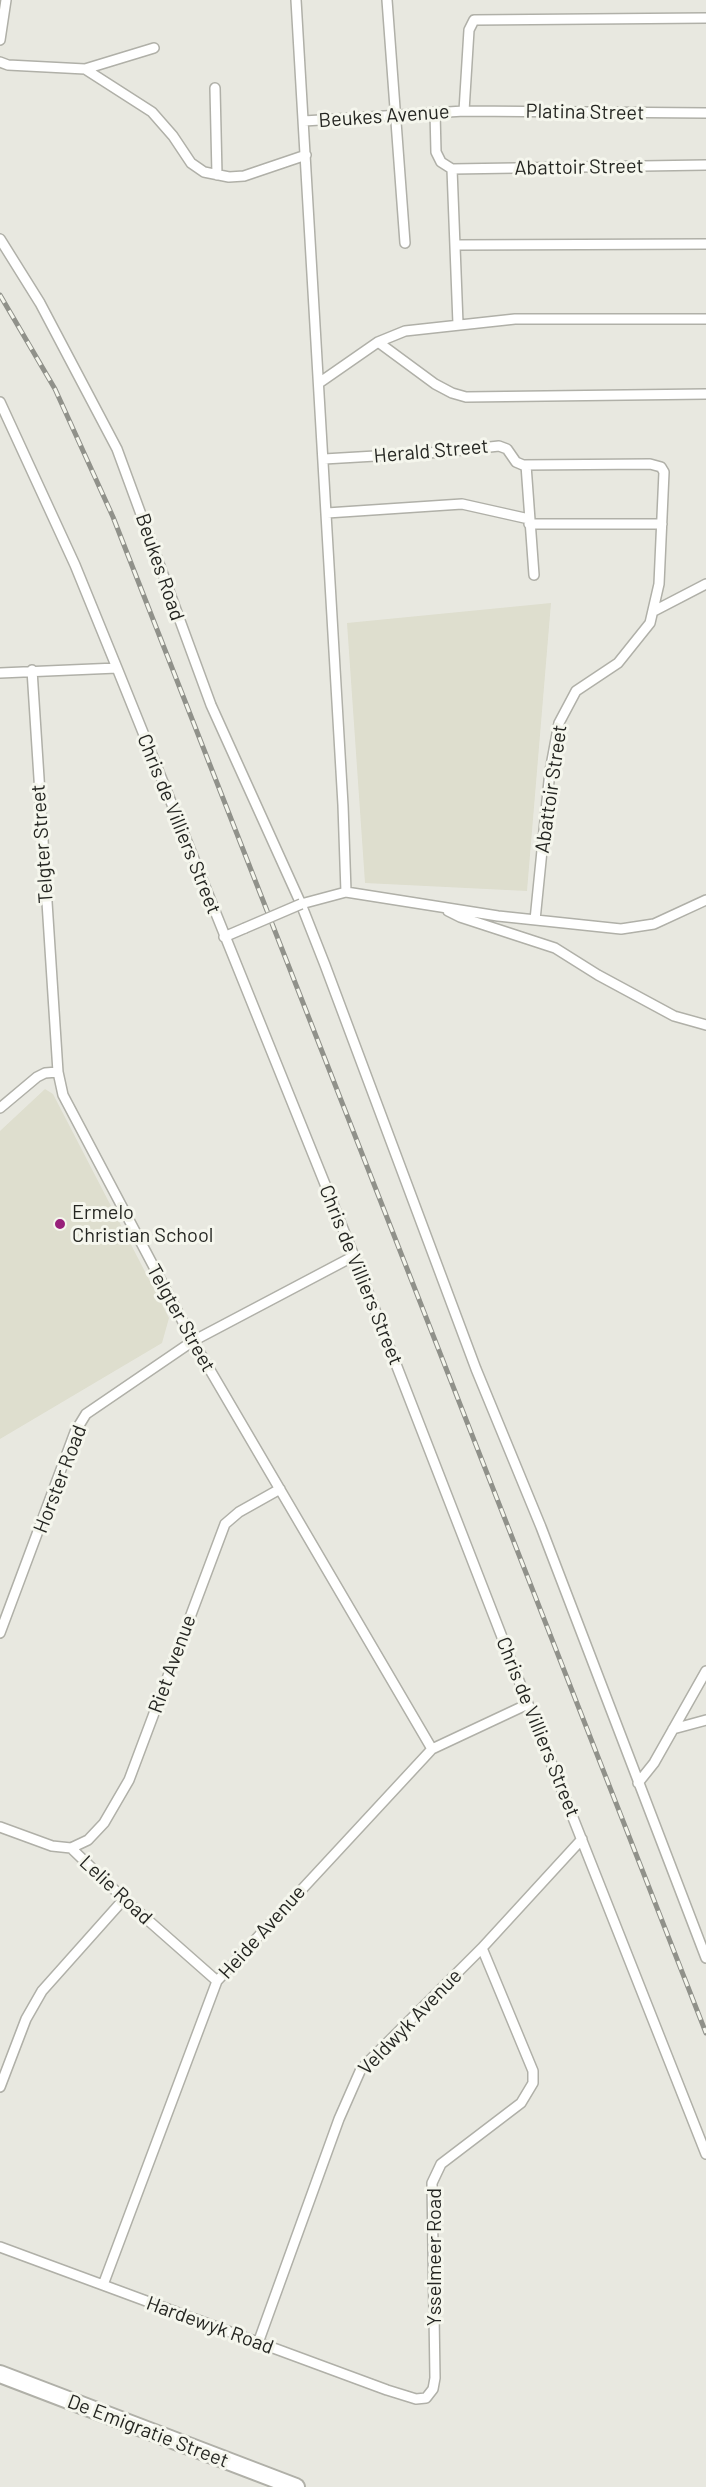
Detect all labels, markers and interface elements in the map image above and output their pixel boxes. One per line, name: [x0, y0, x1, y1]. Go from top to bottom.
street label: Beukes Avenue: [318, 99, 450, 133]
street label: Platina Street: [526, 99, 644, 125]
street label: Abattoir Street: [514, 154, 644, 180]
street label: Herald Street: [373, 434, 489, 468]
street label: Beukes Road: [130, 510, 190, 624]
street label: Abattoir Street: [530, 723, 572, 855]
street label: Chris de Villiers Street: [132, 731, 226, 917]
street label: Telgter Street: [26, 784, 58, 904]
street label: Chris de Villiers Street: [314, 1182, 408, 1368]
place label: Ermelo Christian School: [72, 1200, 213, 1247]
marker: Ermelo Christian School: [53, 1217, 67, 1231]
street label: Telgter Street: [142, 1260, 220, 1376]
street label: Horster Road: [28, 1422, 92, 1536]
street label: Riet Avenue: [143, 1612, 201, 1716]
street label: Chris de Villiers Street: [491, 1634, 585, 1820]
street label: Lelie Road: [75, 1850, 157, 1930]
street label: Heide Avenue: [214, 1880, 310, 1984]
street label: Veldwyk Avenue: [353, 1964, 467, 2080]
street label: Ysselmeer Road: [422, 2188, 446, 2326]
street label: Hardewyk Road: [143, 2291, 277, 2359]
street label: De Emigratie Street: [64, 2389, 232, 2473]

